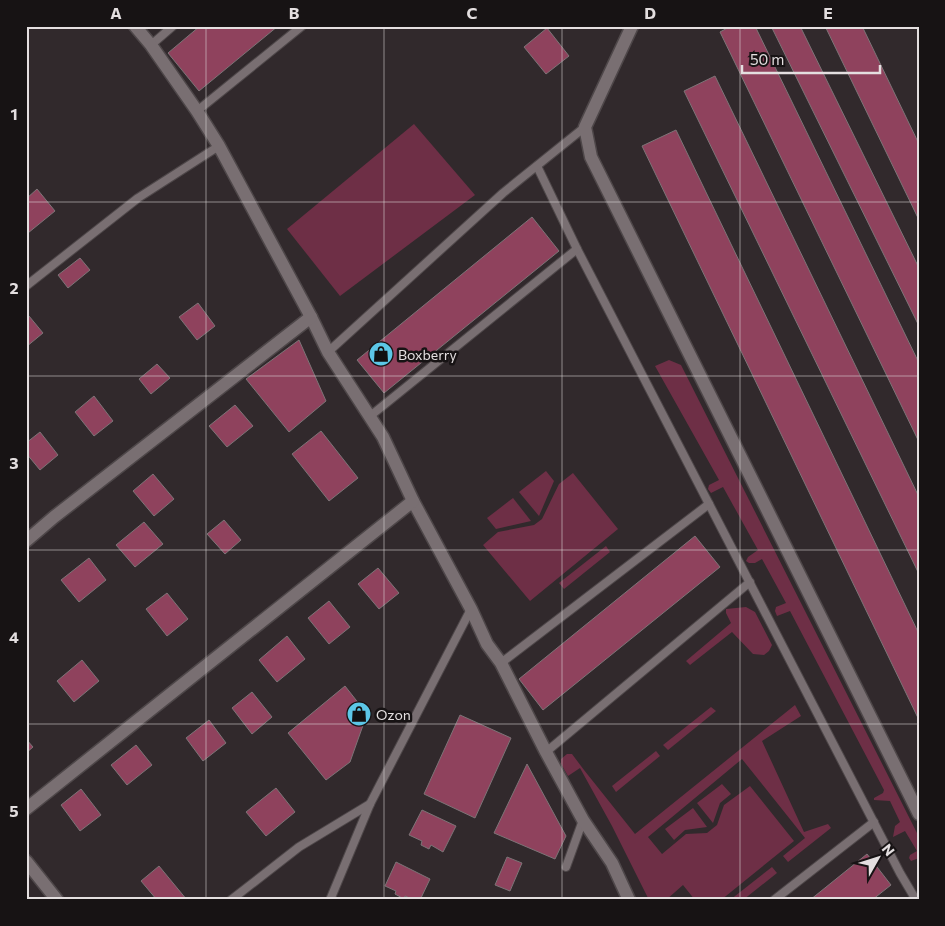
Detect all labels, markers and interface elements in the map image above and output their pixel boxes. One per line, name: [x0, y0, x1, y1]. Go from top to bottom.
text: A: [110, 3, 122, 22]
text: B: [289, 3, 300, 22]
text: C: [467, 3, 478, 22]
text: D: [644, 3, 656, 22]
text: E: [823, 3, 833, 22]
scale bar: [742, 42, 880, 74]
text: 50 m: [750, 50, 784, 68]
text: 1: [10, 104, 18, 123]
text: 2: [9, 278, 19, 297]
shop icon: Boxberry: [368, 341, 394, 367]
place label: Boxberry: [398, 346, 457, 363]
text: 3: [9, 453, 19, 472]
text: 4: [9, 627, 19, 646]
shop icon: Ozon: [346, 701, 372, 727]
place label: Ozon: [376, 706, 411, 723]
text: 5: [9, 801, 19, 820]
north arrow: [852, 834, 902, 884]
text: N: [879, 840, 898, 859]

